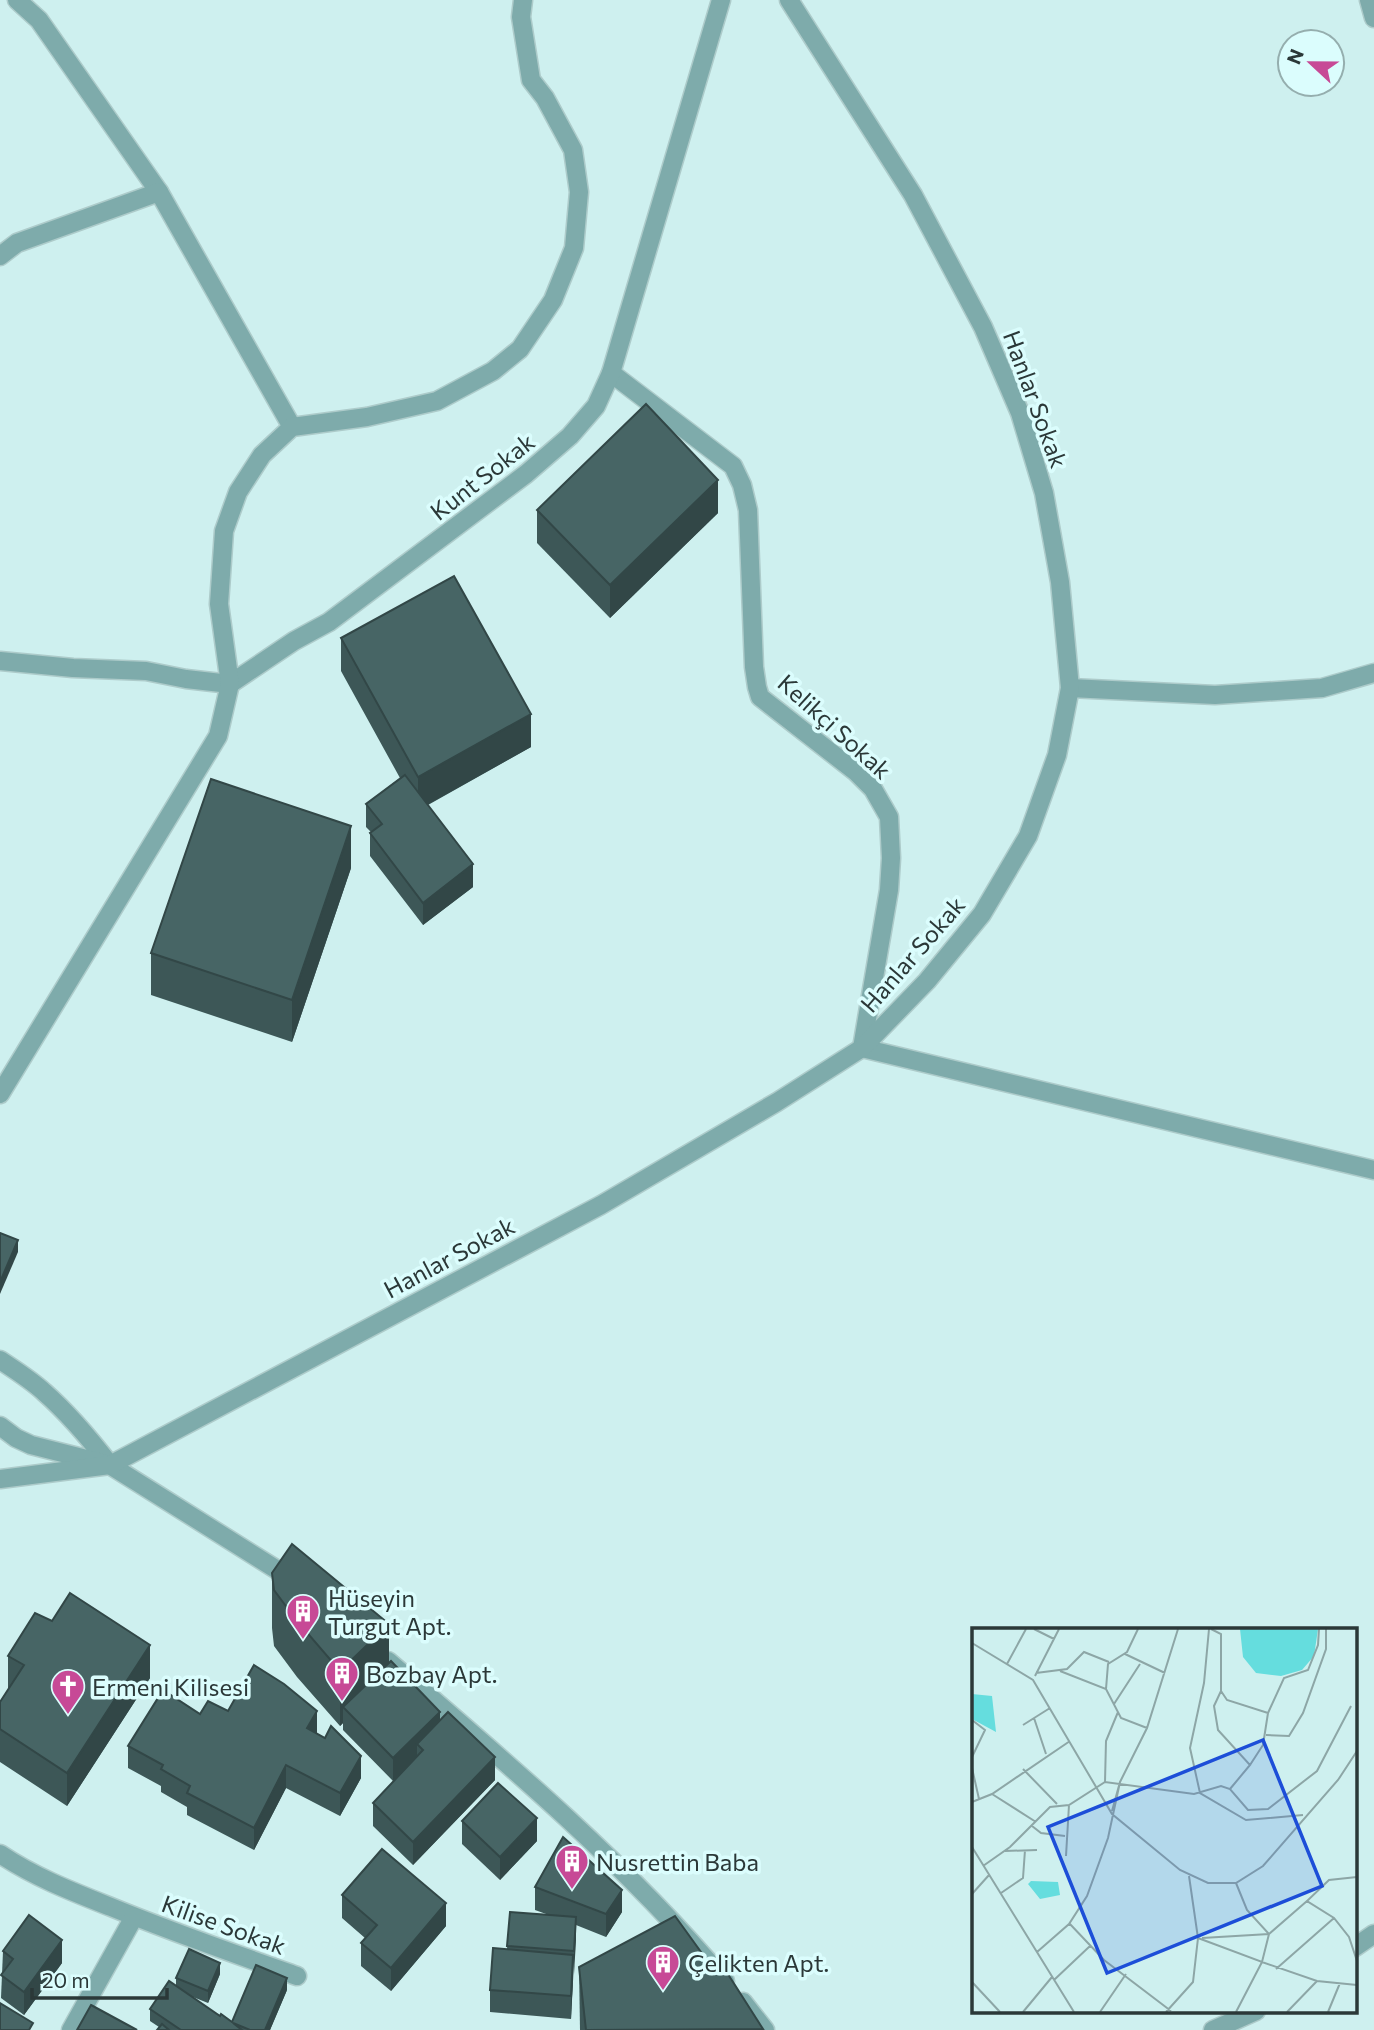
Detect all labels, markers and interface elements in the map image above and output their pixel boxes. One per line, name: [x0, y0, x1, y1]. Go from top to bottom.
north arrow: [1276, 28, 1346, 98]
text: N: [1281, 46, 1308, 67]
street label: Hanlar Sokak: [998, 326, 1074, 472]
street label: Kunt Sokak: [424, 426, 540, 526]
street label: Kelikçi Sokak: [772, 668, 898, 784]
street label: Hanlar Sokak: [854, 890, 970, 1018]
street label: Hanlar Sokak: [379, 1210, 519, 1304]
place label: Hüseyin Turgut Apt.: [328, 1583, 451, 1640]
building icon: Hüseyin Turgut Apt.: [284, 1592, 322, 1641]
inset map: [972, 1628, 1356, 2012]
building icon: Bozbay Apt.: [323, 1654, 361, 1703]
place label: Bozbay Apt.: [366, 1659, 497, 1688]
church icon: Ermeni Kilisesi: [49, 1667, 87, 1716]
place label: Ermeni Kilisesi: [92, 1672, 249, 1701]
building icon: Nusrettin Baba: [553, 1842, 591, 1891]
place label: Nusrettin Baba: [596, 1847, 759, 1876]
street label: Kilise Sokak: [158, 1888, 290, 1960]
building icon: Çelikten Apt.: [644, 1943, 682, 1992]
place label: Çelikten Apt.: [688, 1948, 829, 1977]
scale bar: [32, 1956, 166, 2000]
text: 20 m: [42, 1967, 90, 1992]

